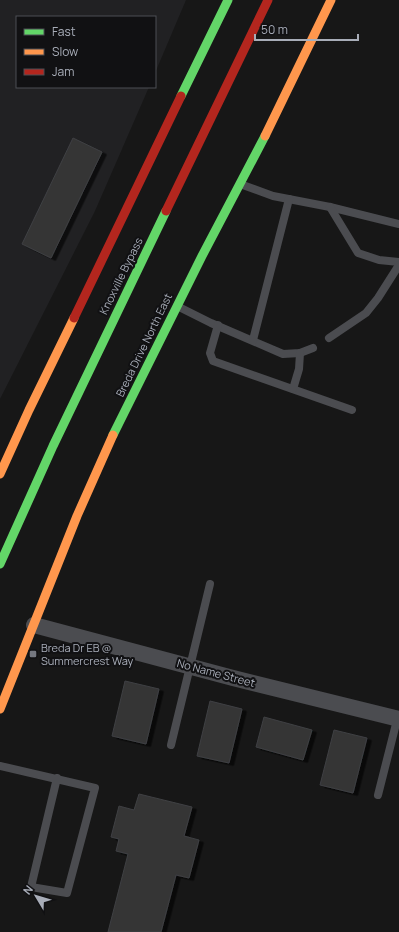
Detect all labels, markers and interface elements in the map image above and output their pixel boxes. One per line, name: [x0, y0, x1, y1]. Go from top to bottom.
legend: [16, 16, 156, 88]
scale bar: [255, 16, 358, 42]
text: 50 m: [261, 21, 288, 38]
text: Fast: [52, 23, 76, 40]
text: Slow: [52, 43, 78, 60]
text: Jam: [52, 63, 74, 80]
street label: Knoxville Bypass: [95, 235, 146, 317]
street label: Breda Drive North East: [112, 290, 175, 399]
place label: Breda Dr EB @ Summercrest Way: [41, 640, 134, 668]
marker: Breda Dr EB @ Summercrest Way: [28, 649, 38, 659]
street label: No Name Street: [175, 655, 257, 690]
north arrow: [16, 876, 56, 916]
text: N: [19, 882, 36, 897]

